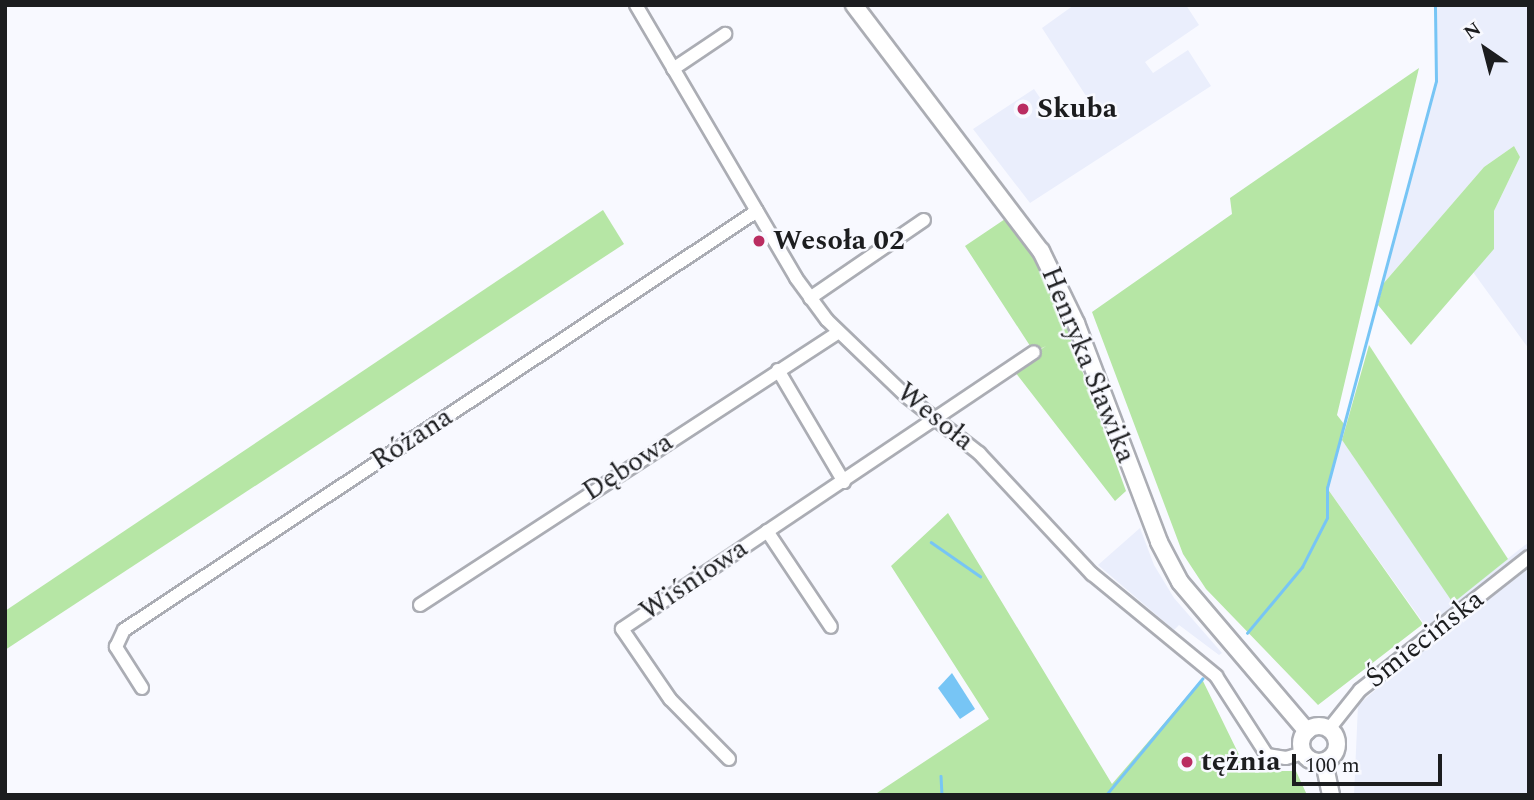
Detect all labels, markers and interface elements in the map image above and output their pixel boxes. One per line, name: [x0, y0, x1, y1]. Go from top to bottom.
north arrow: [1450, 14, 1520, 84]
text: N: [1458, 15, 1487, 48]
place label: Skuba: [1037, 92, 1117, 126]
marker: Skuba: [1015, 101, 1031, 117]
place label: Wesoła 02: [773, 224, 905, 258]
marker: Wesoła 02: [751, 233, 767, 249]
street label: Henryka Sławika: [1033, 262, 1143, 468]
street label: Wesoła: [890, 376, 980, 458]
street label: Różana: [365, 400, 459, 478]
street label: Dębowa: [577, 425, 679, 509]
street label: Wiśniowa: [634, 532, 754, 628]
street label: Śmiecińska: [1359, 582, 1491, 696]
scale bar: [1296, 740, 1446, 784]
place label: tężnia: [1201, 745, 1281, 779]
text: 100 m: [1305, 750, 1360, 782]
marker: tężnia: [1179, 754, 1195, 770]

